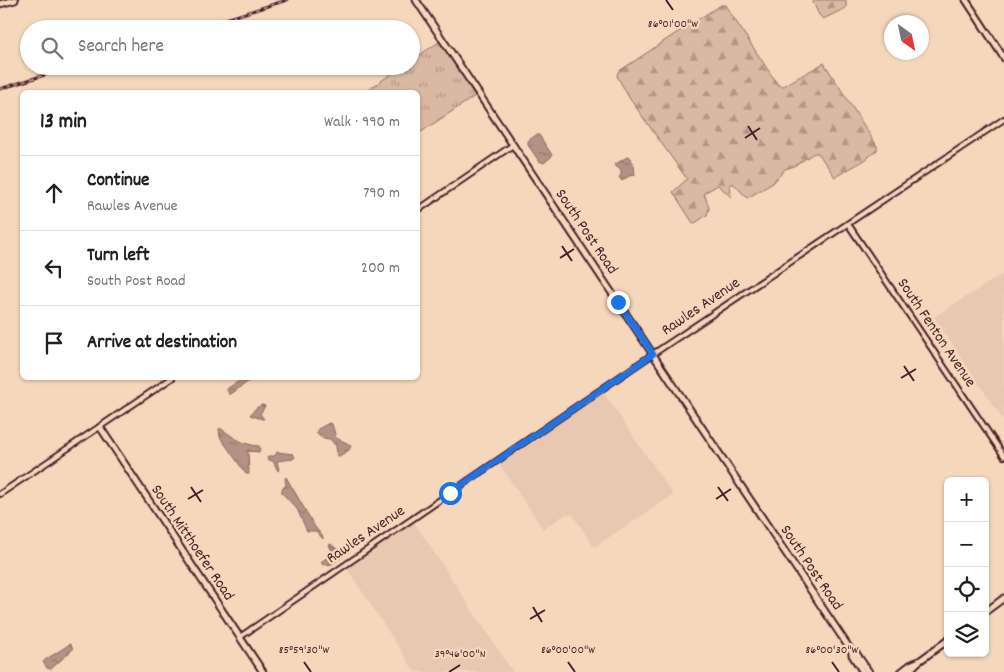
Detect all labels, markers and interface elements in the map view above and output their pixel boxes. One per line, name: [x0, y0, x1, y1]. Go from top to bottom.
north arrow: [884, 15, 929, 60]
text: 86°01'00"W: [648, 16, 698, 33]
search box: [20, 20, 420, 75]
icon: search: [38, 34, 66, 62]
text: Search here: [78, 34, 164, 61]
text: 13 min: [40, 108, 87, 138]
text: Walk · 990 m: [324, 111, 400, 134]
text: Continue: [87, 168, 149, 195]
icon: ahead: [40, 179, 68, 207]
text: 790 m: [363, 182, 400, 205]
street label: South Post Road: [549, 185, 623, 279]
text: Rawles Avenue: [87, 195, 178, 218]
text: Turn left: [87, 243, 150, 270]
icon: left: [40, 254, 68, 282]
text: 200 m: [361, 257, 400, 280]
text: South Post Road: [87, 270, 186, 293]
street label: Rawles Avenue: [657, 272, 745, 342]
street label: South Fenton Avenue: [891, 274, 981, 392]
route end: [607, 291, 630, 314]
icon: arrive: [40, 329, 68, 357]
text: Arrive at destination: [87, 330, 237, 357]
map controls: [944, 477, 989, 657]
button: +: [944, 477, 989, 522]
street label: South Mitthoefer Road: [145, 480, 239, 606]
route start: [439, 482, 462, 505]
street label: Rawles Avenue: [322, 500, 410, 570]
street label: South Post Road: [774, 521, 848, 615]
button: −: [944, 522, 989, 567]
button: locate: [944, 567, 989, 612]
button: layers: [944, 612, 989, 657]
text: 85°59'30"W: [279, 642, 329, 659]
text: 86°00'00"W: [541, 642, 595, 659]
text: 86°00'30"W: [805, 642, 859, 659]
text: 39°46'00"N: [434, 646, 486, 663]

